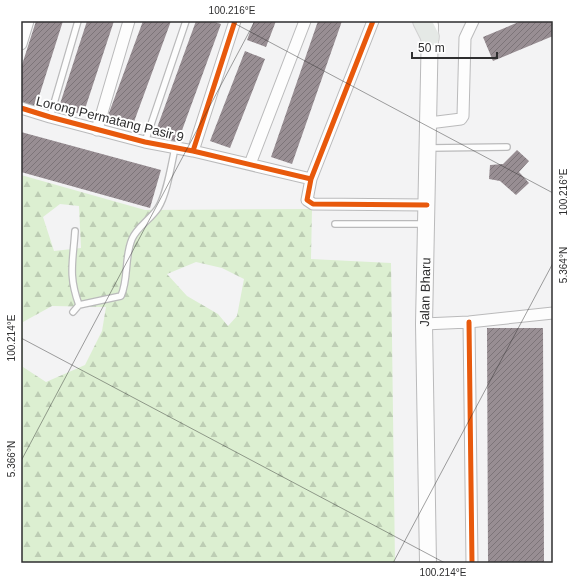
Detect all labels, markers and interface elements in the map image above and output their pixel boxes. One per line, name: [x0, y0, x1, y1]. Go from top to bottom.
text: 100.216°E: [209, 5, 256, 16]
scale bar: [412, 34, 497, 60]
text: 50 m: [418, 41, 445, 55]
street label: Lorong Permatang Pasir 9: [35, 93, 185, 145]
text: 100.216°E: [558, 168, 569, 215]
text: 5.364°N: [558, 247, 569, 283]
street label: Jalan Bharu: [416, 257, 433, 327]
text: 100.214°E: [6, 314, 17, 361]
text: 5.366°N: [6, 441, 17, 477]
text: 100.214°E: [420, 567, 467, 578]

